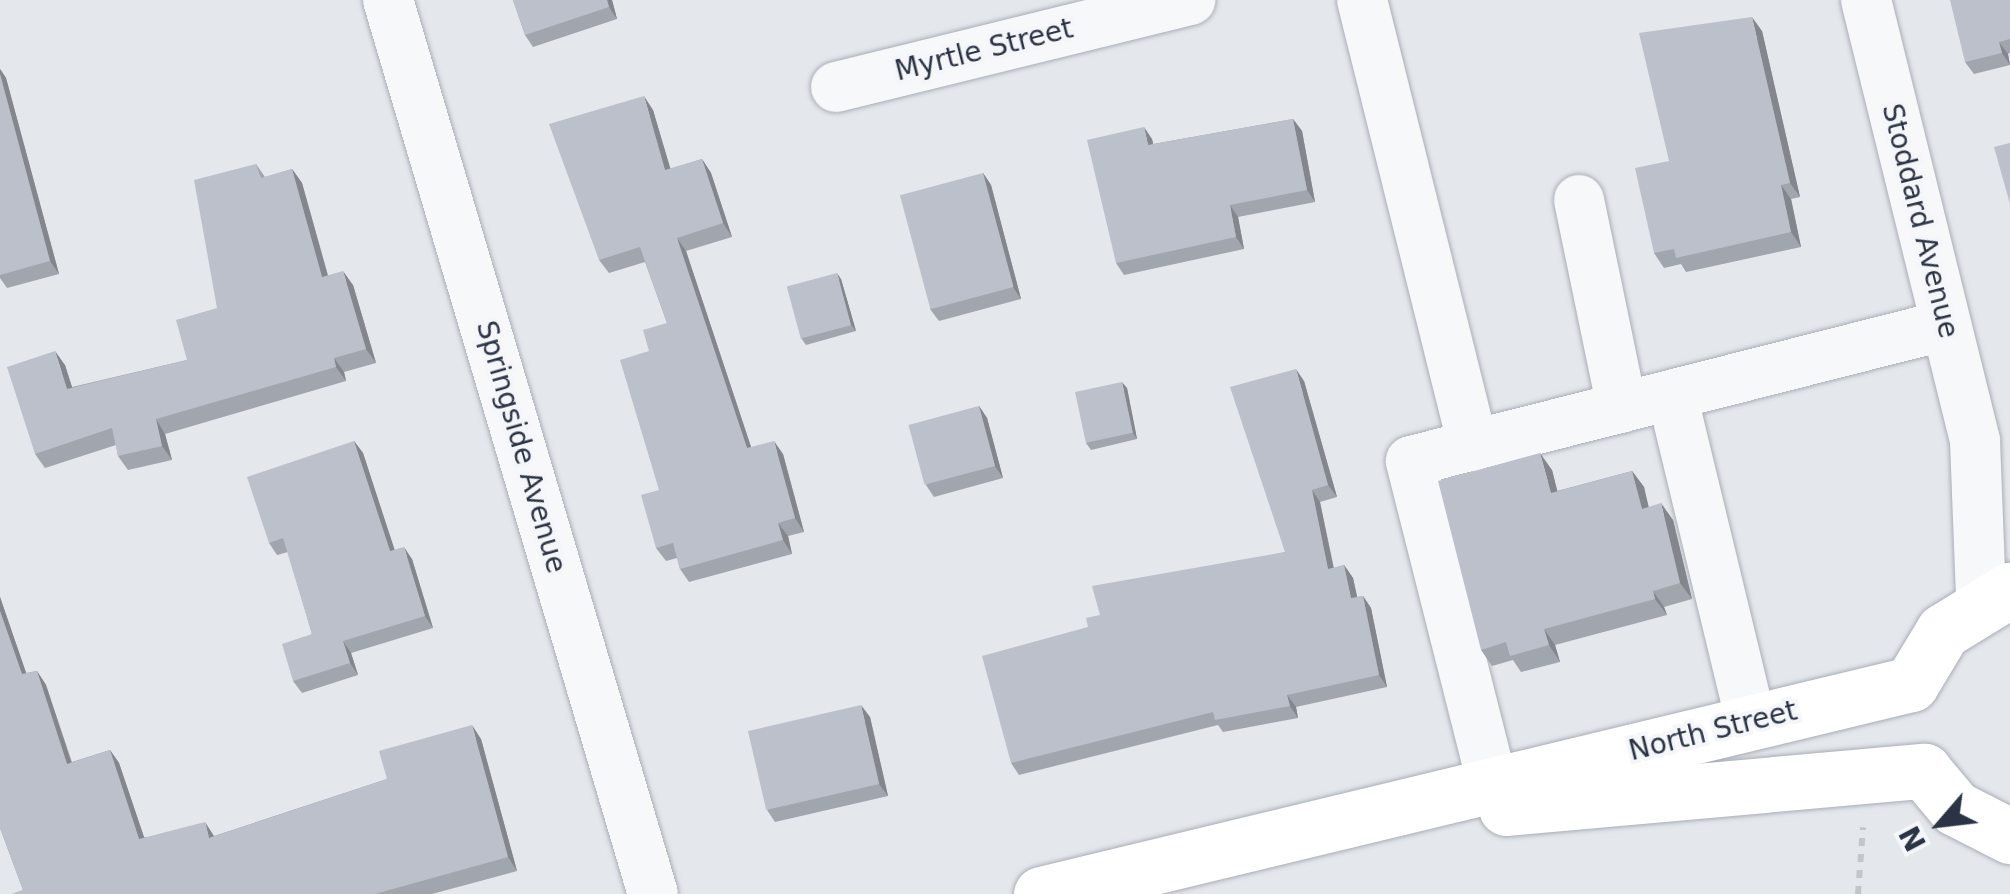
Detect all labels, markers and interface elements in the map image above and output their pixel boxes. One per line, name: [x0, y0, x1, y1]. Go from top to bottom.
street label: Myrtle Street: [892, 12, 1076, 88]
street label: Stoddard Avenue: [1875, 100, 1965, 342]
street label: Springside Avenue: [469, 317, 573, 577]
street label: North Street: [1625, 694, 1801, 768]
north arrow: [1890, 774, 1990, 874]
text: N: [1893, 820, 1933, 856]

